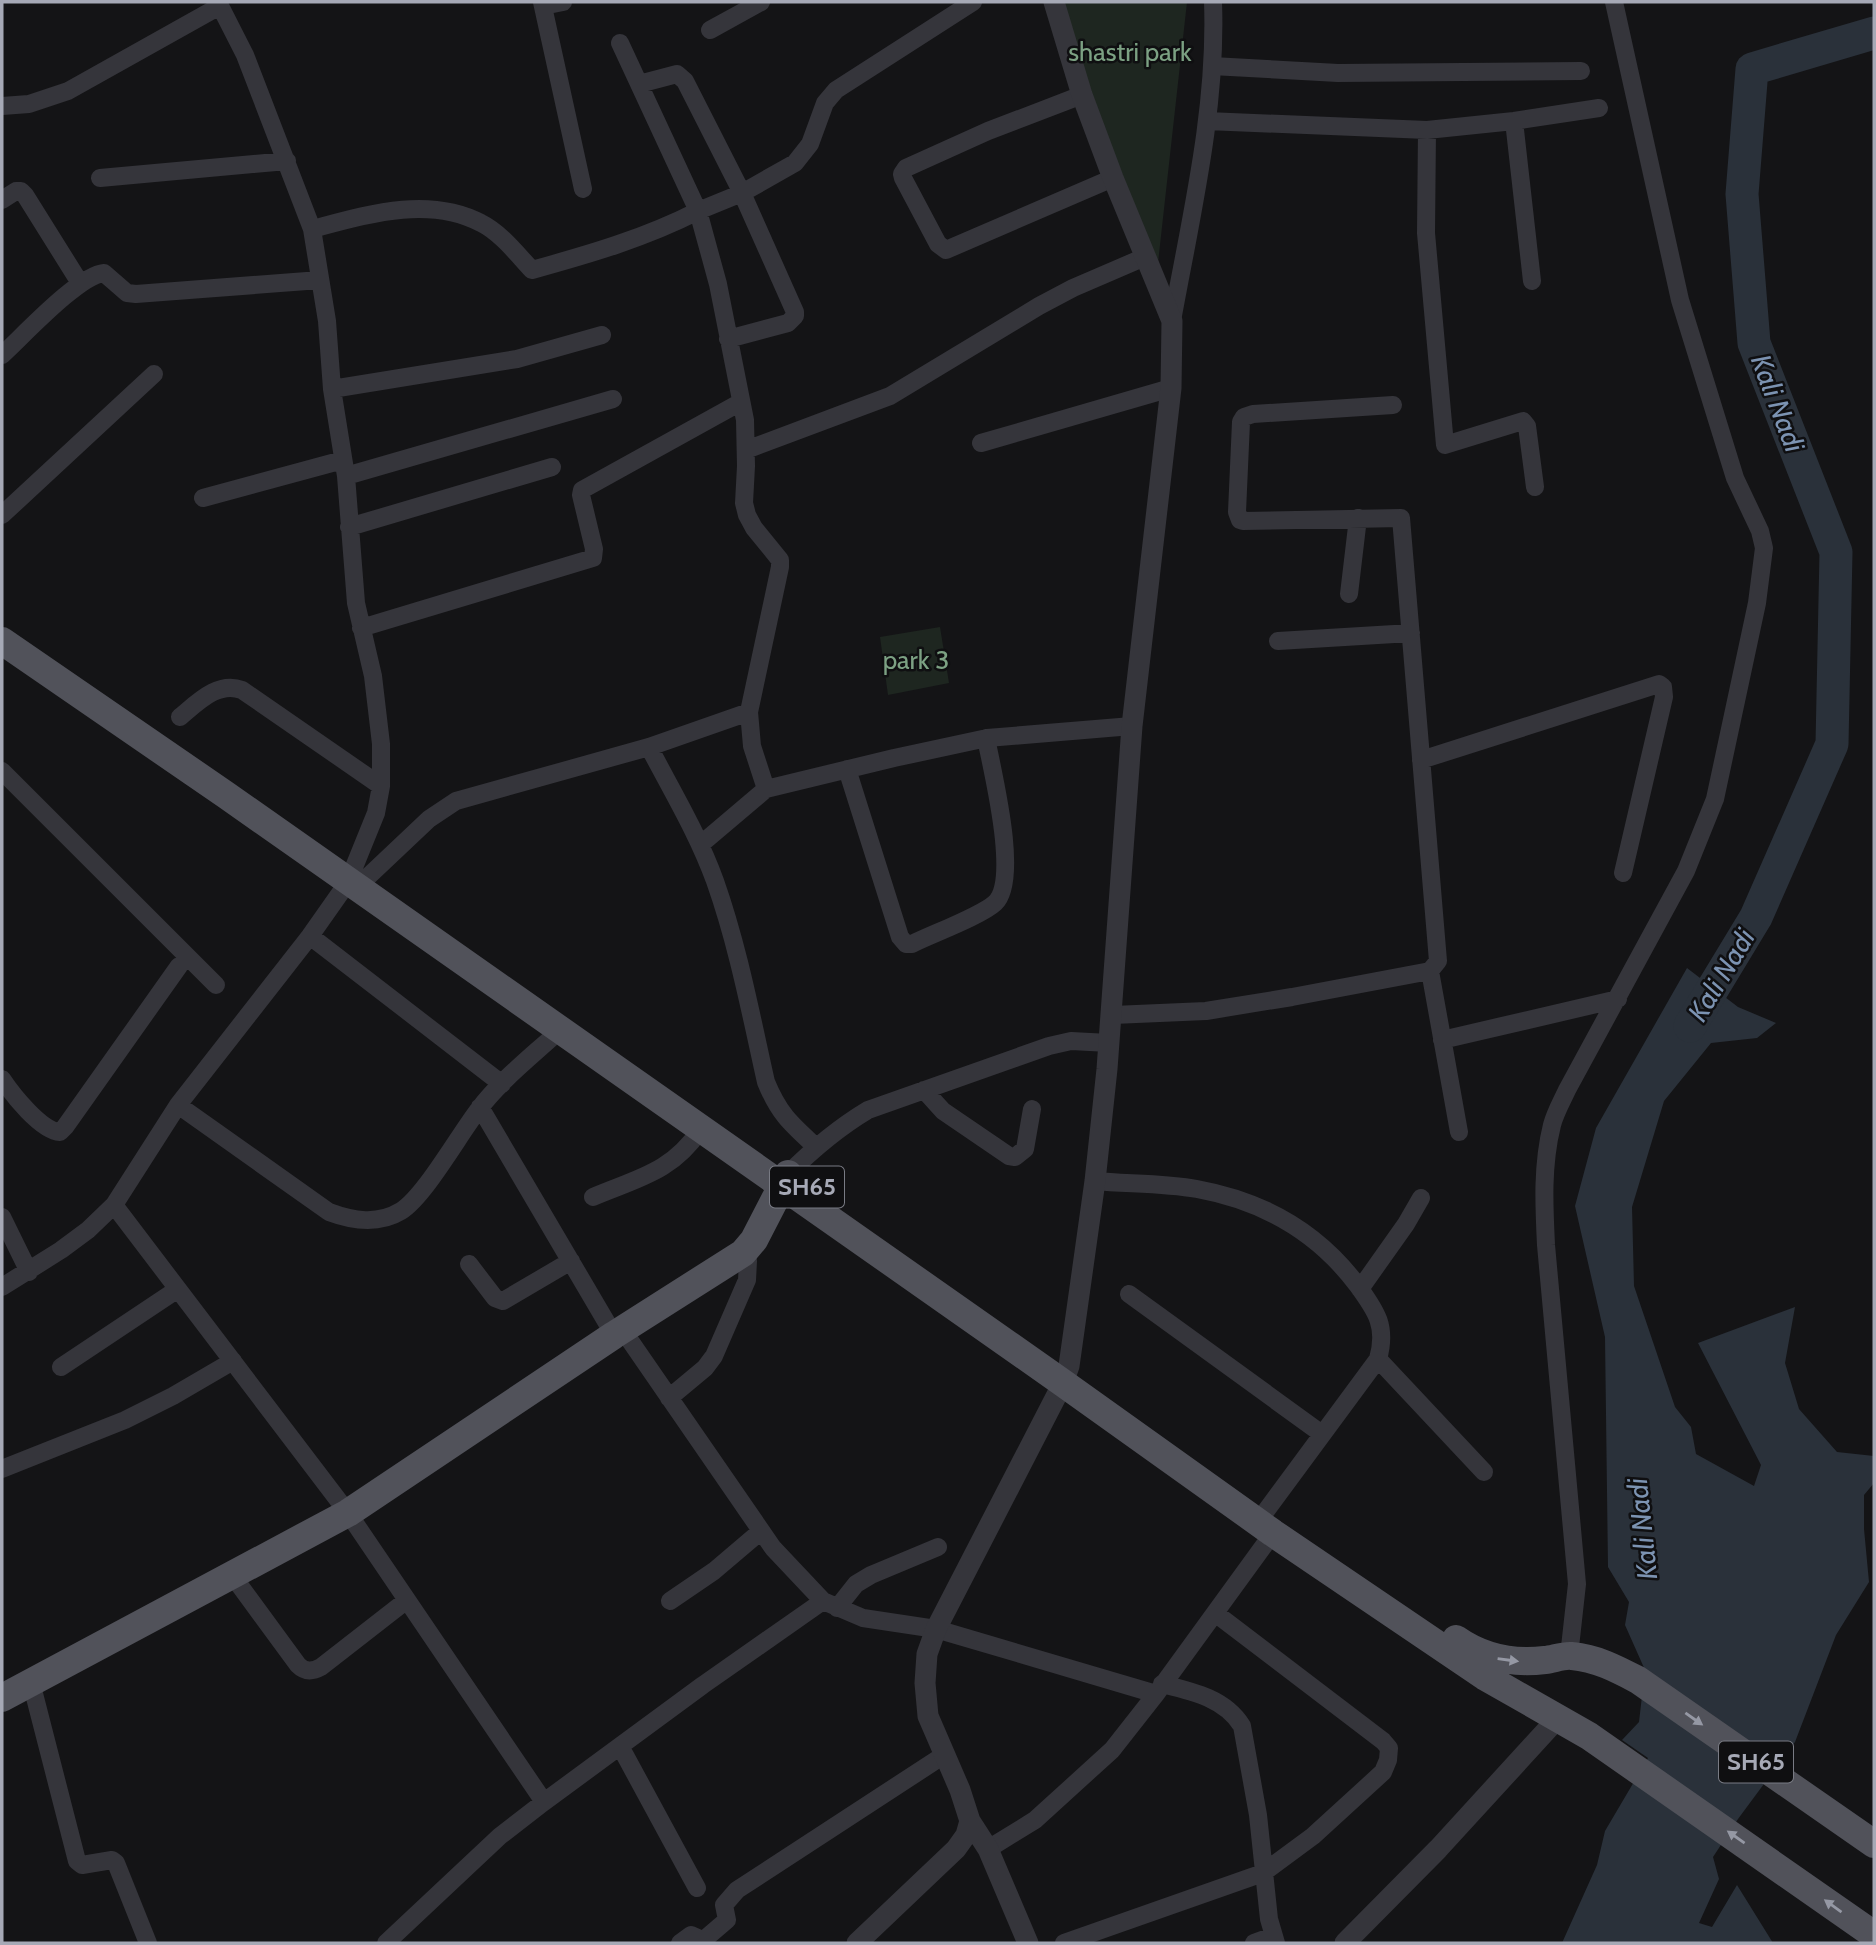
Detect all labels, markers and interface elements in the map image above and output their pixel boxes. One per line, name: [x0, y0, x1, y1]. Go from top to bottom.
park label: shastri park: [1068, 36, 1192, 68]
water label: Kali Nadi: [1744, 349, 1812, 458]
park label: park 3: [883, 644, 949, 676]
water label: Kali Nadi: [1680, 922, 1762, 1027]
road number: SH65: [770, 1167, 844, 1208]
water label: Kali Nadi: [1620, 1476, 1664, 1581]
one-way arrow: [1497, 1655, 1519, 1666]
one-way arrow: [1685, 1712, 1703, 1726]
road number: SH65: [1719, 1742, 1793, 1782]
one-way arrow: [1727, 1831, 1746, 1844]
one-way arrow: [1825, 1898, 1843, 1913]

